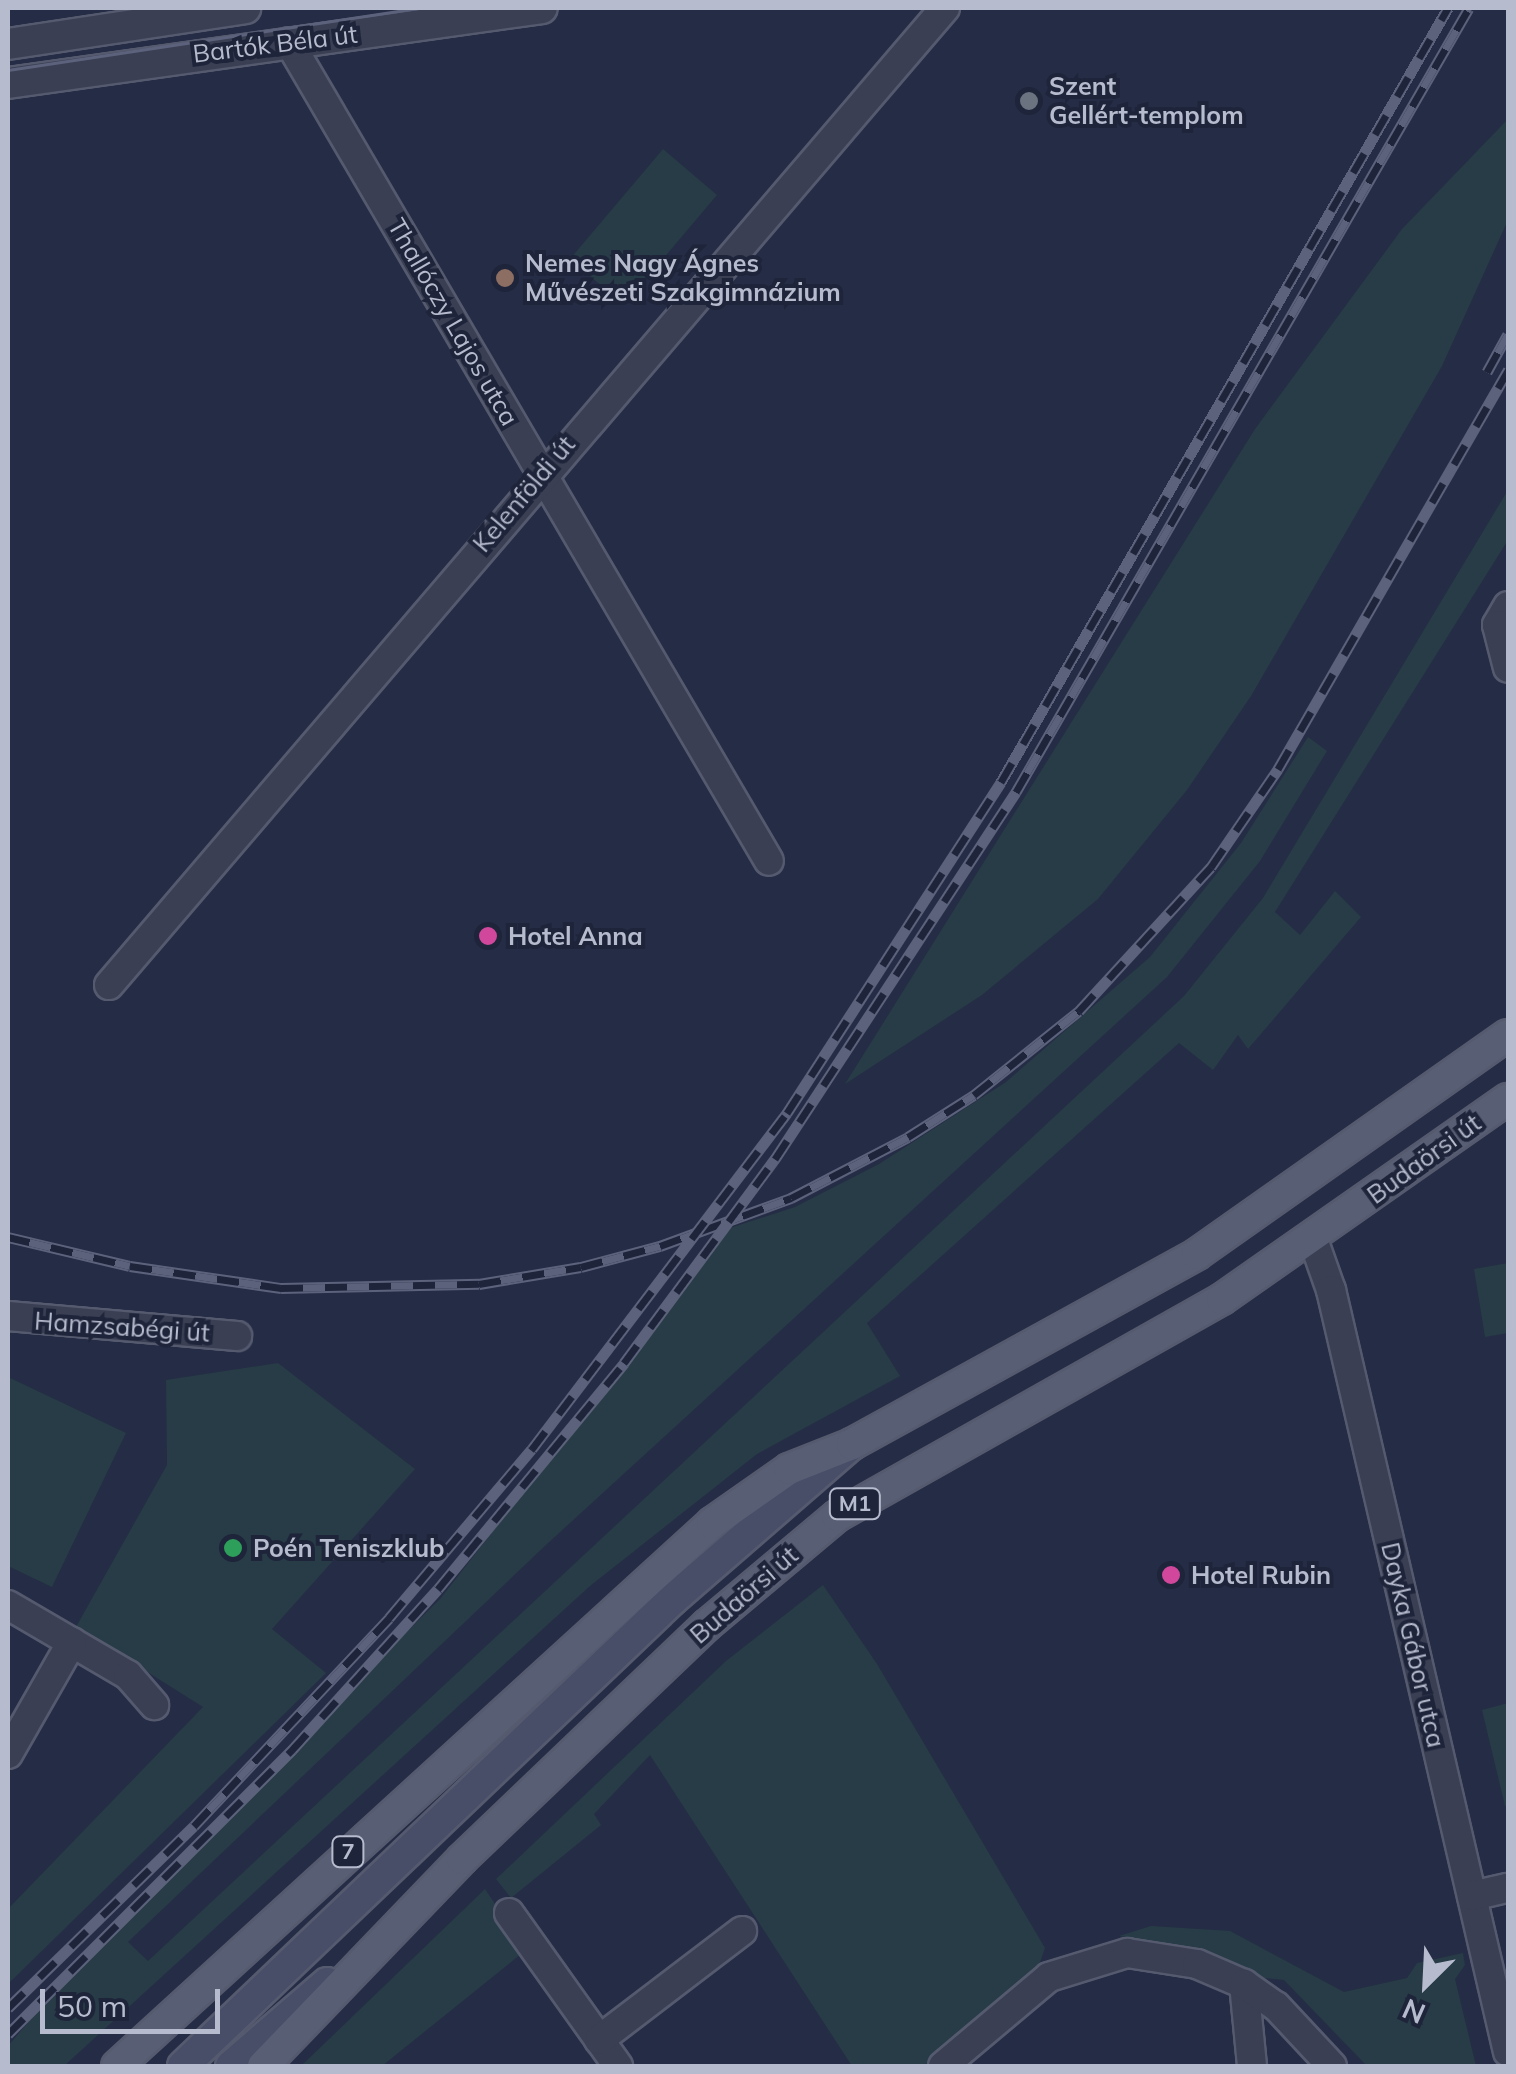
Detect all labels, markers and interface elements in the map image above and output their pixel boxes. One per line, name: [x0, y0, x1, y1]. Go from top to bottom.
street label: Bartók Béla út: [191, 19, 359, 69]
place label: Szent Gellért-templom: [1049, 72, 1244, 131]
marker: Szent Gellért-templom: [1018, 90, 1040, 112]
street label: Thallóczy Lajos utca: [382, 213, 524, 431]
place label: Nemes Nagy Ágnes Művészeti Szakgimnázium: [525, 249, 841, 308]
marker: Nemes Nagy Ágnes Művészeti Szakgimnázium: [494, 267, 516, 289]
street label: Kelenföldi út: [467, 430, 581, 558]
place label: Hotel Anna: [508, 921, 643, 951]
marker: Hotel Anna: [477, 925, 499, 947]
street label: Budaörsi út: [1362, 1108, 1486, 1210]
street label: Hamzsabégi út: [33, 1306, 211, 1348]
road number: M1: [828, 1487, 882, 1521]
place label: Poén Teniszklub: [253, 1533, 445, 1563]
marker: Poén Teniszklub: [222, 1537, 244, 1559]
street label: Budaörsi út: [684, 1540, 804, 1650]
street label: Dayka Gábor utca: [1375, 1540, 1451, 1750]
place label: Hotel Rubin: [1191, 1560, 1331, 1590]
marker: Hotel Rubin: [1160, 1564, 1182, 1586]
road number: 7: [330, 1835, 366, 1869]
north arrow: [1376, 1934, 1476, 2034]
scale bar: [45, 1969, 225, 2031]
text: 50 m: [57, 1987, 127, 2025]
text: N: [1397, 1992, 1430, 2032]

